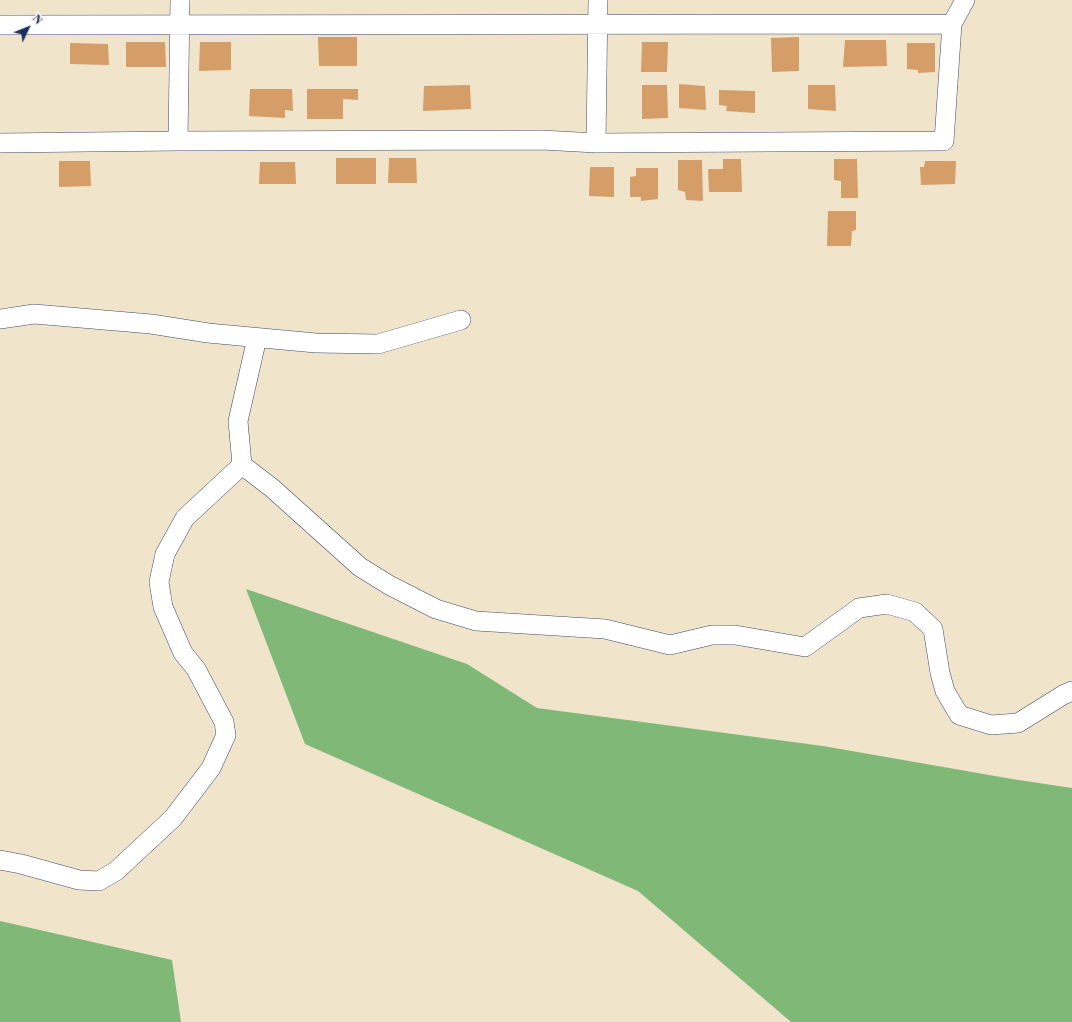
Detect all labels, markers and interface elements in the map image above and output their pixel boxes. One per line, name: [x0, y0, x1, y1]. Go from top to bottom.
north arrow: [8, 8, 48, 48]
text: N: [29, 12, 45, 28]

